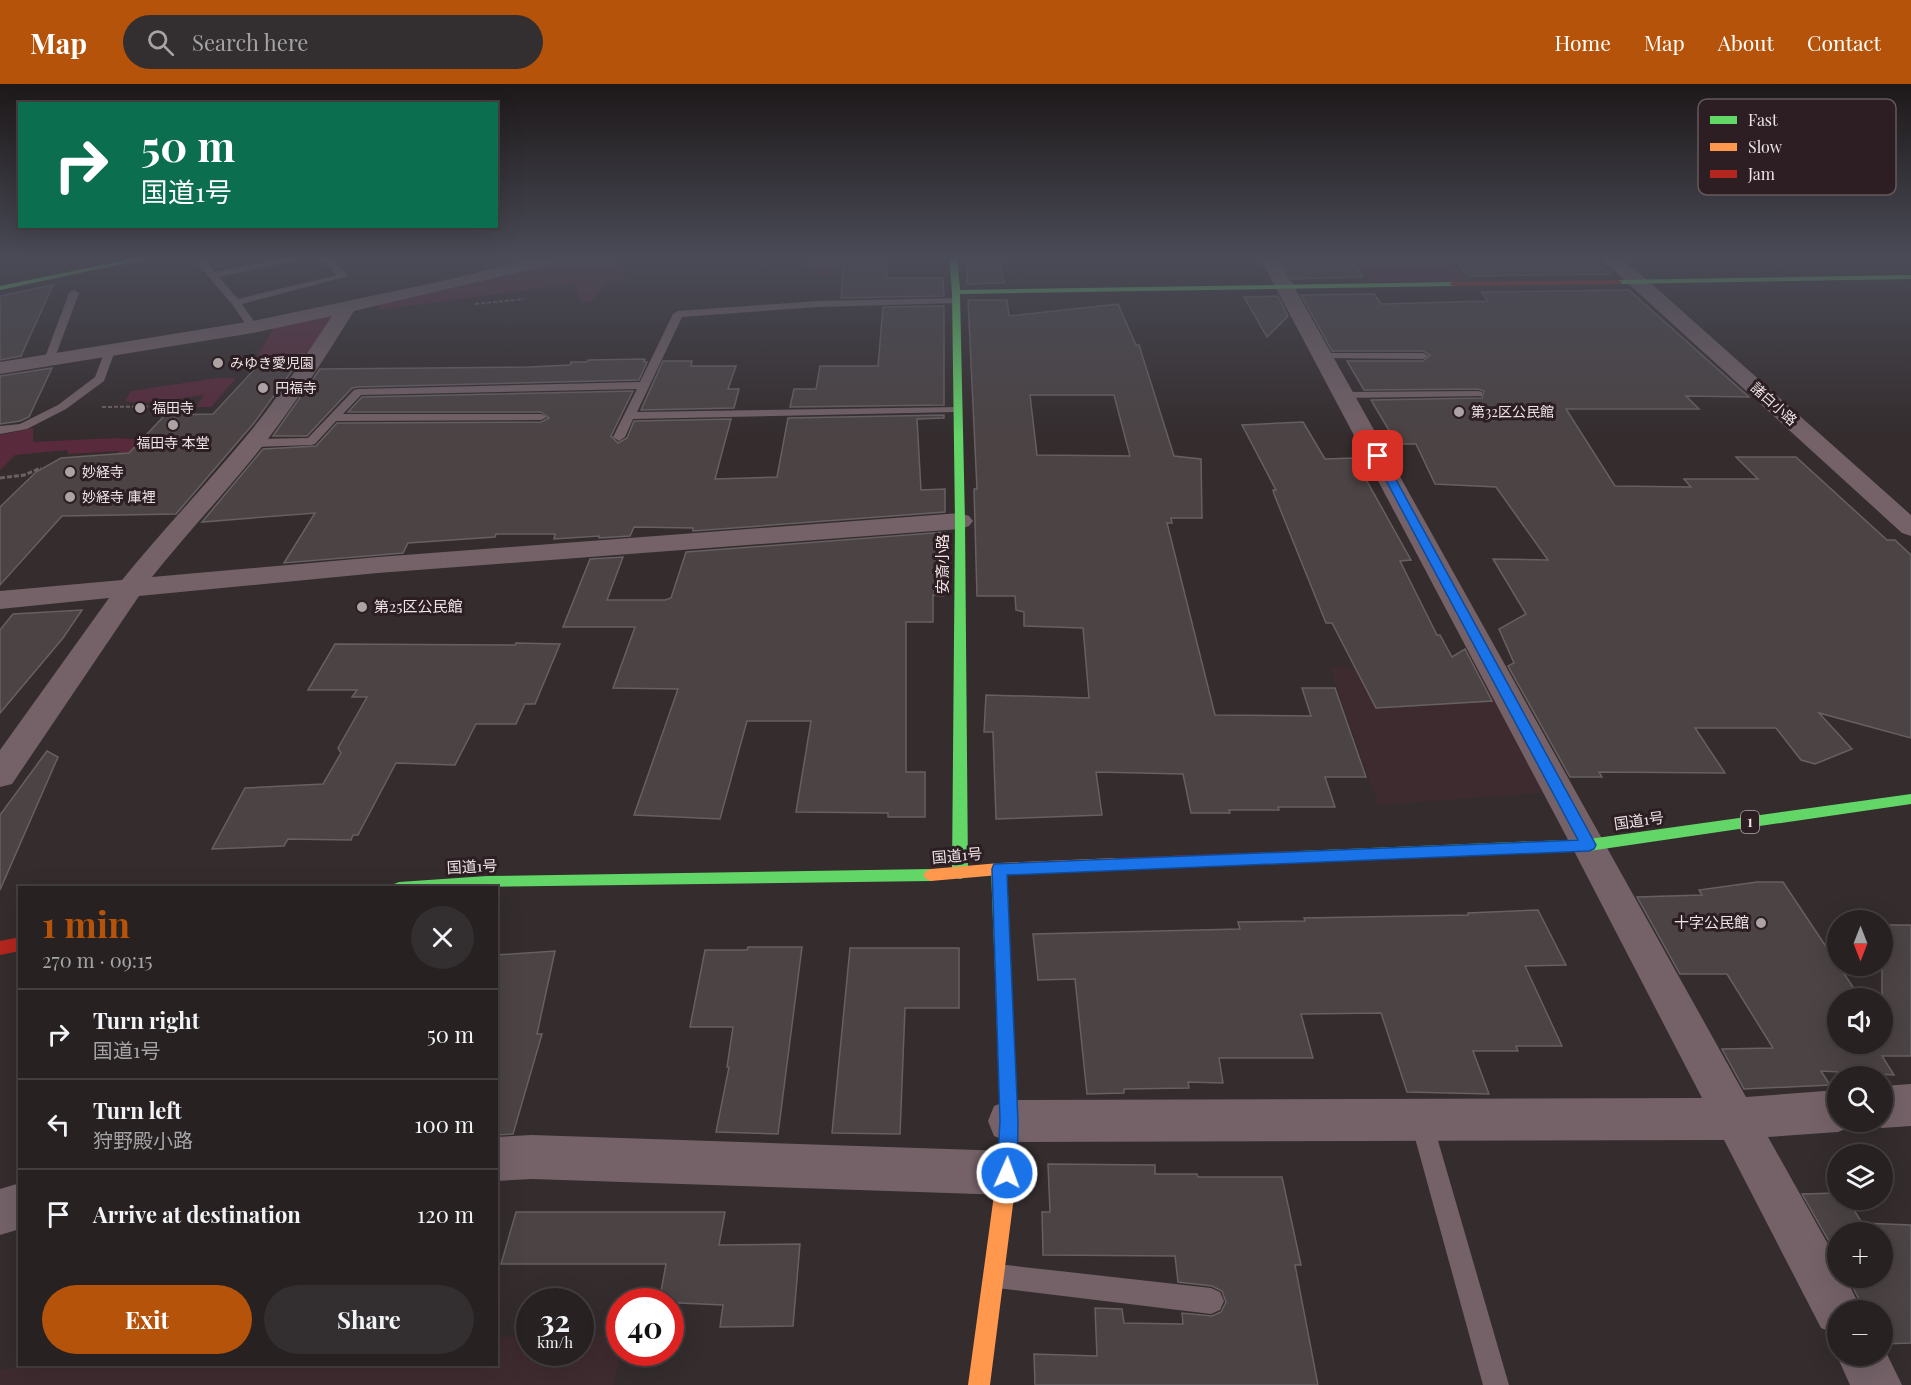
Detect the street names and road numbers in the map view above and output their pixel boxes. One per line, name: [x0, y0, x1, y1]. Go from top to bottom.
street label: 諸白小路: [1747, 378, 1801, 429]
street label: 安斎小路: [932, 534, 952, 594]
street label: 国道1号: [1612, 807, 1665, 833]
road number: 1: [1741, 811, 1759, 833]
street label: 国道1号: [931, 843, 983, 867]
street label: 国道1号: [446, 855, 498, 877]

